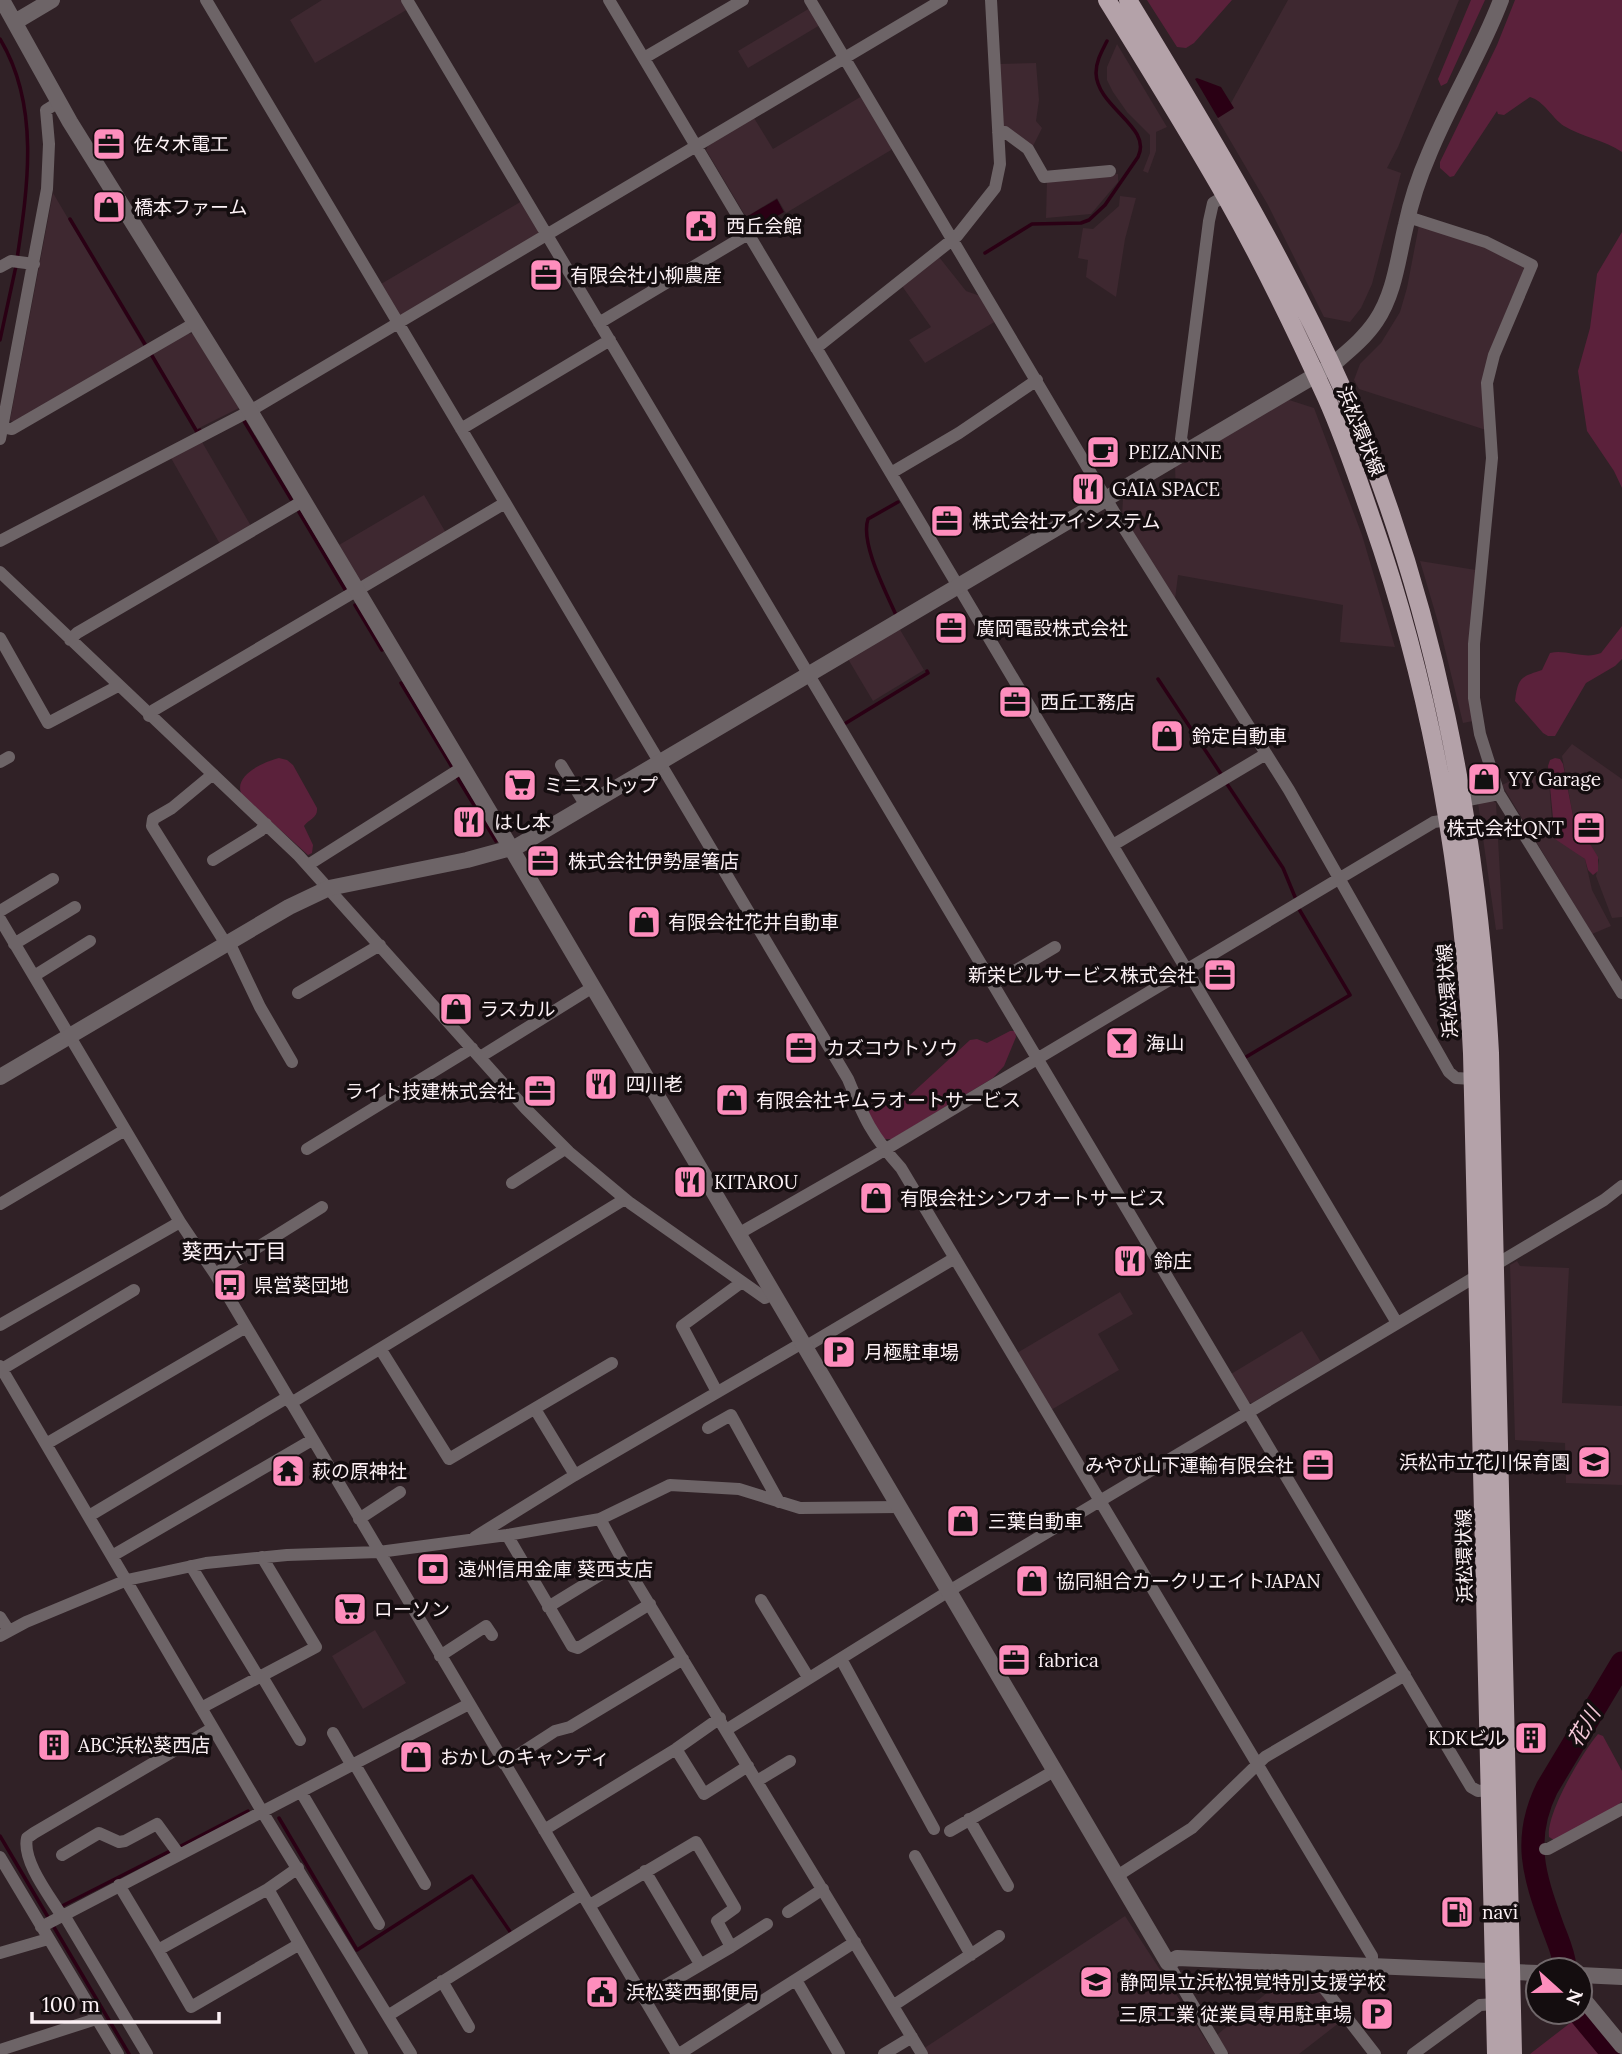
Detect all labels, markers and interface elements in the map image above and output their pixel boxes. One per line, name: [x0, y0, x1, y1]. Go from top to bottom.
office icon: 佐々木電工: [90, 125, 128, 163]
place label: 佐々木電工: [134, 132, 229, 156]
shop icon: 橋本ファーム: [90, 188, 128, 226]
place label: 橋本ファーム: [134, 195, 247, 219]
public building icon: 西丘会館: [682, 207, 720, 245]
place label: 西丘会館: [726, 214, 802, 238]
office icon: 有限会社小柳農産: [527, 256, 565, 294]
place label: 有限会社小柳農産: [570, 263, 722, 287]
street label: 浜松環状線: [1332, 382, 1390, 480]
cafe icon: PEIZANNE: [1084, 433, 1122, 471]
place label: PEIZANNE: [1128, 440, 1222, 464]
restaurant icon: GAIA SPACE: [1069, 470, 1107, 508]
place label: GAIA SPACE: [1112, 477, 1220, 501]
office icon: 株式会社アイシステム: [928, 502, 966, 540]
place label: 株式会社アイシステム: [972, 509, 1160, 533]
office icon: 廣岡電設株式会社: [932, 609, 970, 647]
place label: 廣岡電設株式会社: [976, 616, 1128, 640]
office icon: 西丘工務店: [996, 683, 1034, 721]
place label: 西丘工務店: [1040, 690, 1135, 714]
shop icon: 鈴定自動車: [1148, 717, 1186, 755]
place label: 鈴定自動車: [1192, 724, 1287, 748]
shop icon: YY Garage: [1465, 760, 1503, 798]
supermarket icon: ミニストップ: [501, 766, 539, 804]
place label: YY Garage: [1507, 767, 1601, 791]
place label: ミニストップ: [544, 773, 658, 797]
restaurant icon: はし本: [450, 803, 488, 841]
office icon: 株式会社QNT: [1570, 809, 1608, 847]
place label: はし本: [494, 810, 551, 834]
place label: 株式会社QNT: [1446, 816, 1564, 840]
office icon: 株式会社伊勢屋箸店: [524, 842, 562, 880]
place label: 株式会社伊勢屋箸店: [568, 849, 739, 873]
shop icon: 有限会社花井自動車: [625, 903, 663, 941]
place label: 有限会社花井自動車: [668, 910, 839, 934]
street label: 浜松環状線: [1432, 943, 1462, 1039]
office icon: 新栄ビルサービス株式会社: [1201, 956, 1239, 994]
place label: 新栄ビルサービス株式会社: [968, 963, 1196, 987]
shop icon: ラスカル: [437, 990, 475, 1028]
place label: ラスカル: [480, 997, 556, 1021]
bar icon: 海山: [1103, 1024, 1141, 1062]
office icon: カズコウトソウ: [782, 1029, 820, 1067]
place label: 海山: [1146, 1031, 1184, 1055]
place label: カズコウトソウ: [826, 1036, 958, 1060]
restaurant icon: 四川老: [582, 1065, 620, 1103]
office icon: ライト技建株式会社: [521, 1072, 559, 1110]
place label: 四川老: [626, 1072, 683, 1096]
place label: ライト技建株式会社: [345, 1079, 516, 1103]
shop icon: 有限会社キムラオートサービス: [713, 1081, 751, 1119]
place label: 有限会社キムラオートサービス: [756, 1088, 1021, 1112]
restaurant icon: KITAROU: [671, 1163, 709, 1201]
place label: KITAROU: [714, 1170, 798, 1194]
shop icon: 有限会社シンワオートサービス: [857, 1179, 895, 1217]
place label: 有限会社シンワオートサービス: [900, 1186, 1166, 1210]
district label: 葵西六丁目: [182, 1238, 287, 1265]
restaurant icon: 鈴庄: [1111, 1242, 1149, 1280]
place label: 鈴庄: [1154, 1249, 1192, 1273]
bus stop icon: 県営葵団地: [211, 1266, 249, 1304]
place label: 県営葵団地: [254, 1273, 349, 1297]
parking icon: 月極駐車場: [820, 1333, 858, 1371]
place label: 月極駐車場: [864, 1340, 959, 1364]
school or university icon: 浜松市立花川保育園: [1575, 1443, 1613, 1481]
office icon: みやび山下運輸有限会社: [1299, 1446, 1337, 1484]
place label: 浜松市立花川保育園: [1399, 1450, 1570, 1474]
temple icon: 萩の原神社: [269, 1452, 307, 1490]
place label: みやび山下運輸有限会社: [1085, 1453, 1294, 1477]
place label: 萩の原神社: [312, 1459, 407, 1483]
shop icon: 三葉自動車: [944, 1502, 982, 1540]
street label: 浜松環状線: [1451, 1508, 1477, 1604]
place label: 三葉自動車: [988, 1509, 1083, 1533]
bank icon: 遠州信用金庫 葵西支店: [414, 1550, 452, 1588]
place label: 遠州信用金庫 葵西支店: [458, 1557, 653, 1581]
shop icon: 協同組合カークリエイトJAPAN: [1013, 1562, 1051, 1600]
place label: 協同組合カークリエイトJAPAN: [1056, 1569, 1321, 1593]
supermarket icon: ローソン: [331, 1590, 369, 1628]
place label: ローソン: [374, 1597, 450, 1621]
office icon: fabrica: [995, 1641, 1033, 1679]
place label: fabrica: [1038, 1648, 1099, 1672]
water label: 花川: [1561, 1700, 1607, 1752]
building icon: KDKビル: [1512, 1719, 1550, 1757]
building icon: ABC浜松葵西店: [35, 1726, 73, 1764]
place label: KDKビル: [1428, 1726, 1506, 1750]
place label: ABC浜松葵西店: [77, 1733, 210, 1757]
shop icon: おかしのキャンディ: [397, 1738, 435, 1776]
place label: おかしのキャンディ: [440, 1745, 610, 1769]
fuel station icon: navi: [1438, 1893, 1476, 1931]
place label: navi: [1482, 1900, 1518, 1924]
north arrow: [1524, 1956, 1594, 2026]
school or university icon: 静岡県立浜松視覚特別支援学校: [1077, 1963, 1115, 2001]
place label: 静岡県立浜松視覚特別支援学校: [1120, 1970, 1386, 1994]
public building icon: 浜松葵西郵便局: [583, 1973, 621, 2011]
scale bar: [32, 1980, 219, 2024]
place label: 浜松葵西郵便局: [626, 1980, 759, 2004]
text: N: [1561, 1986, 1589, 2009]
text: 100 m: [42, 1991, 100, 2018]
parking icon: 三原工業 従業員専用駐車場: [1358, 1995, 1396, 2033]
place label: 三原工業 従業員専用駐車場: [1119, 2002, 1352, 2026]

